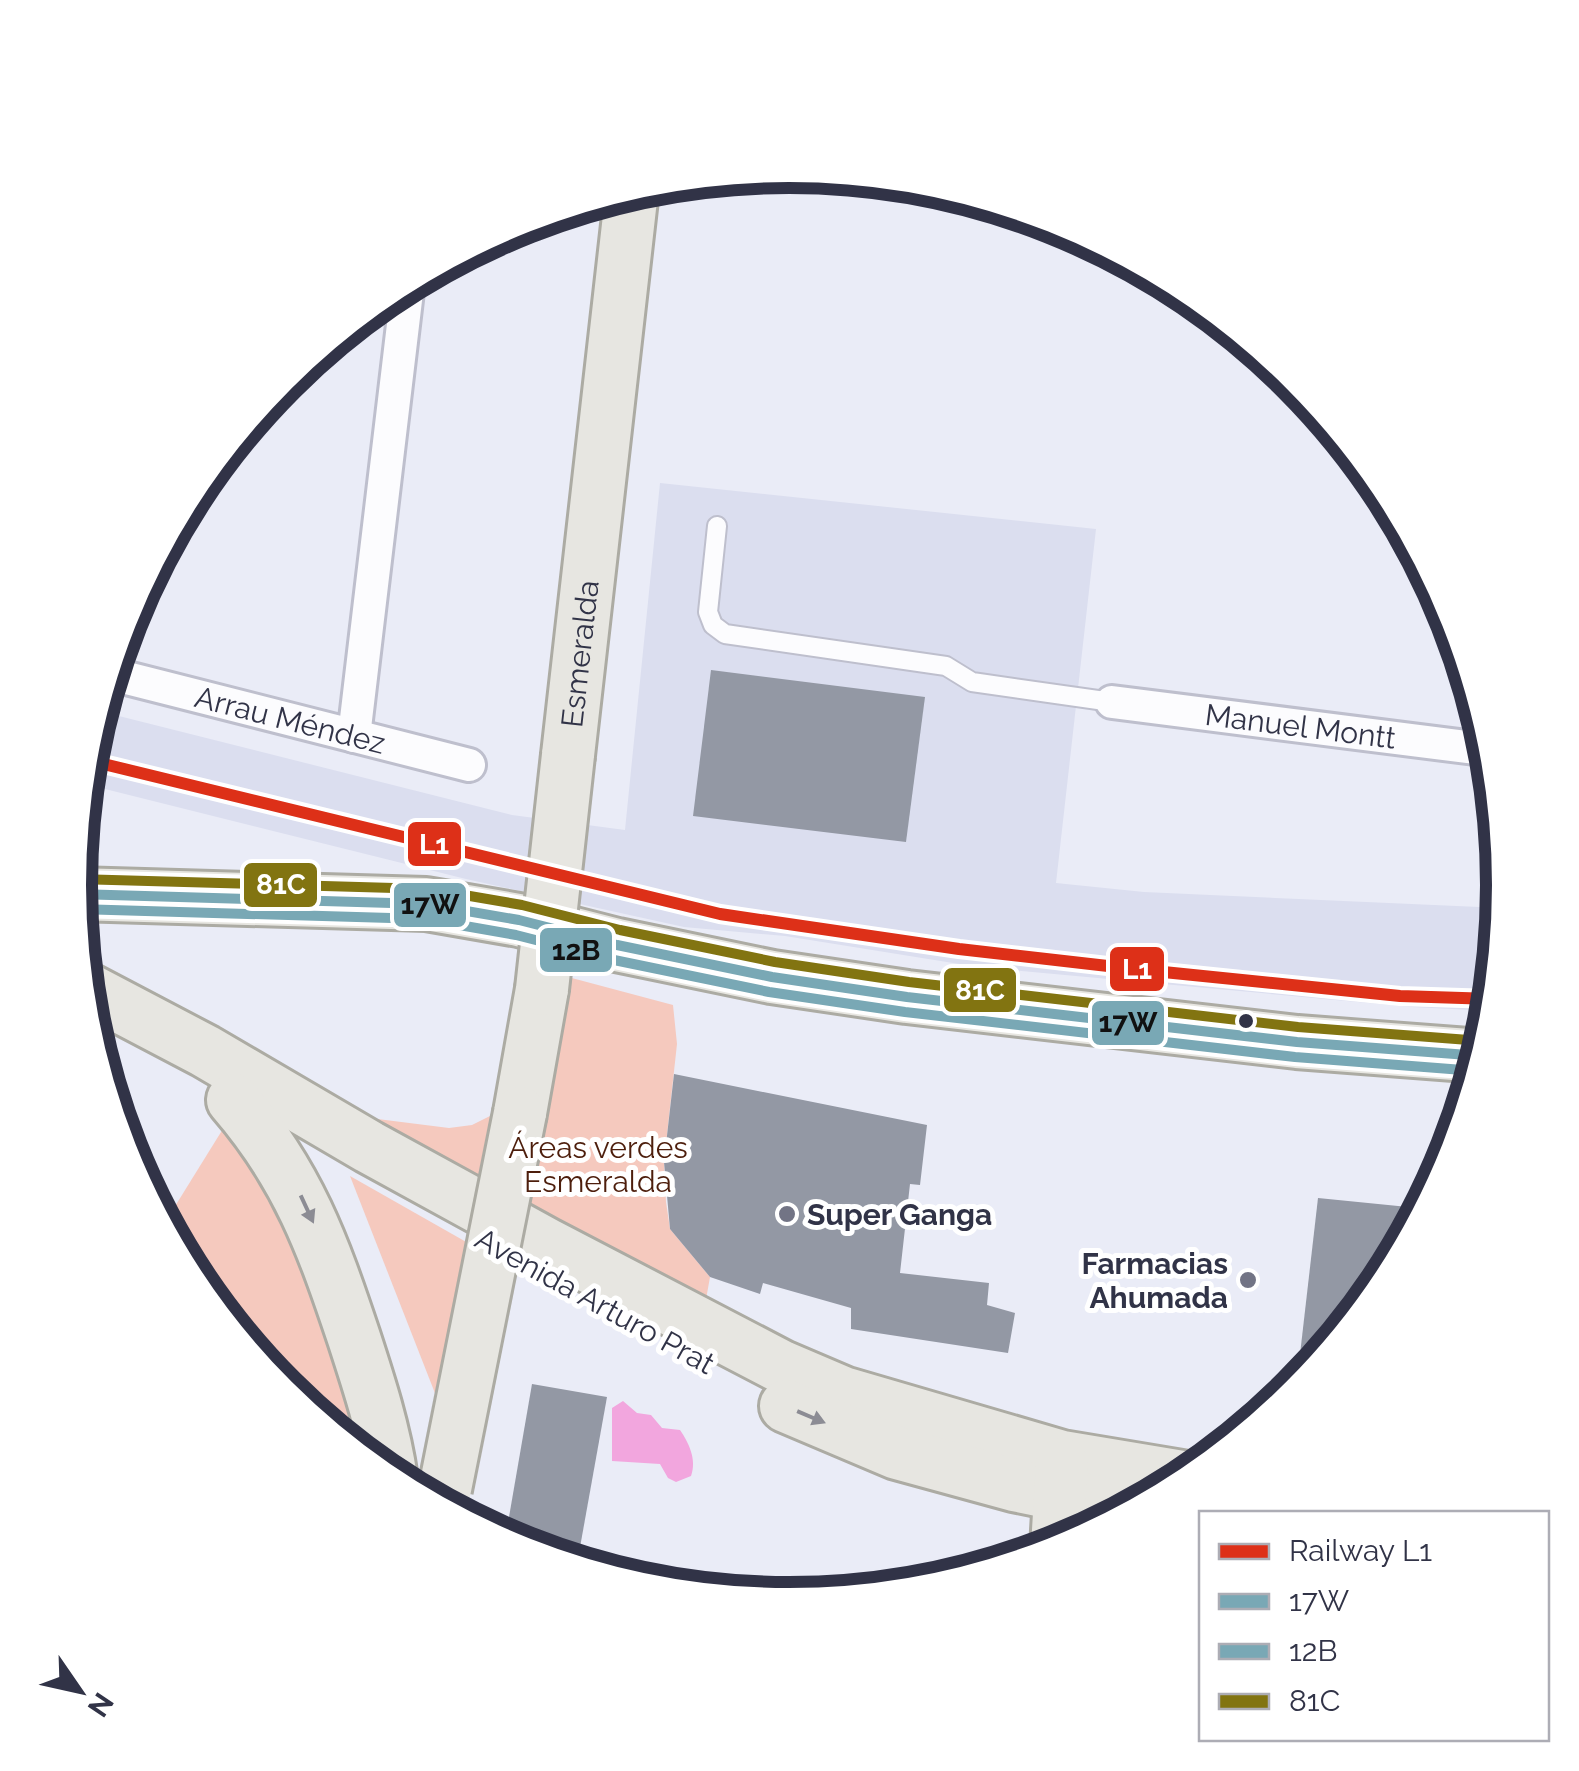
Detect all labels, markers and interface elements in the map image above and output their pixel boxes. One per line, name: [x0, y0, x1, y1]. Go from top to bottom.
street label: Esmeralda: [554, 578, 605, 729]
street label: Arrau Méndez: [191, 679, 389, 761]
street label: Manuel Montt: [1203, 696, 1398, 755]
line badge: L1: [406, 820, 463, 868]
text: L1: [419, 828, 449, 861]
line badge: 81C: [242, 861, 319, 909]
text: 81C: [256, 868, 306, 901]
line badge: 17W: [392, 881, 468, 929]
text: 17W: [400, 888, 460, 921]
line badge: 12B: [538, 926, 614, 974]
text: 12B: [552, 934, 600, 967]
line badge: L1: [1108, 945, 1166, 993]
text: L1: [1122, 953, 1152, 986]
line badge: 81C: [942, 966, 1018, 1014]
text: 81C: [955, 974, 1005, 1007]
line badge: 17W: [1090, 999, 1166, 1047]
text: 17W: [1098, 1006, 1158, 1039]
unlabelled marker: [1236, 1011, 1256, 1031]
park label: Áreas verdes Esmeralda: [508, 1130, 688, 1199]
one-way arrow: [298, 1195, 315, 1224]
place label: Super Ganga: [807, 1197, 992, 1232]
marker: Super Ganga: [776, 1203, 798, 1225]
street label: Avenida Arturo Prat: [469, 1221, 721, 1381]
place label: Farmacias Ahumada: [1081, 1246, 1228, 1315]
marker: Farmacias Ahumada: [1237, 1269, 1259, 1291]
one-way arrow: [796, 1409, 826, 1425]
legend: [1199, 1511, 1549, 1741]
text: Railway L1: [1289, 1533, 1432, 1568]
text: 17W: [1289, 1583, 1350, 1618]
text: 12B: [1289, 1633, 1337, 1668]
north arrow: [30, 1641, 130, 1741]
text: 81C: [1289, 1683, 1340, 1718]
text: N: [81, 1687, 120, 1723]

